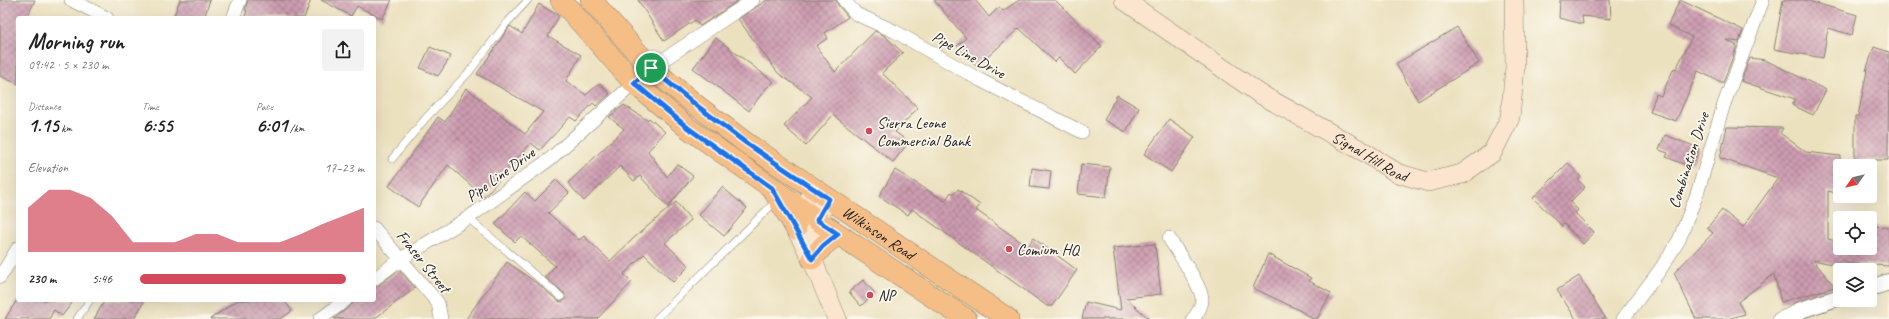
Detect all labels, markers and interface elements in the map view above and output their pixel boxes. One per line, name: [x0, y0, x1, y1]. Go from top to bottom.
street label: Pipe Line Drive: [929, 27, 1010, 84]
text: Morning run: [28, 28, 124, 56]
button: share: [322, 29, 364, 71]
pin: [634, 51, 668, 85]
text: 09:42 · 5 × 230 m: [28, 57, 109, 73]
icon: arrive: [640, 57, 662, 79]
text: Distance: [28, 99, 61, 113]
text: Time: [142, 99, 159, 113]
text: Pace: [256, 99, 273, 113]
street label: Combination Drive: [1664, 108, 1714, 211]
text: 1.15: [28, 113, 59, 138]
text: 6:55: [142, 113, 173, 138]
text: 6:01: [256, 113, 287, 138]
place label: Sierra Leone Commercial Bank: [877, 113, 971, 151]
text: km: [59, 121, 72, 135]
text: /km: [287, 121, 304, 135]
marker: Sierra Leone Commercial Bank: [864, 126, 874, 136]
street label: Signal Hill Road: [1328, 127, 1412, 187]
street label: Pipe Line Drive: [462, 142, 540, 206]
north arrow: [1833, 159, 1877, 203]
map controls: [1833, 159, 1877, 307]
text: Elevation: [28, 160, 68, 176]
text: 17–23 m: [324, 160, 364, 176]
street label: Wilkinson Road: [839, 202, 921, 266]
button: locate: [1833, 211, 1877, 255]
street label: Fraser Street: [392, 226, 456, 299]
place label: Comium HQ: [1017, 240, 1081, 260]
marker: Comium HQ: [1004, 244, 1014, 254]
button: layers: [1833, 263, 1877, 307]
text: 230 m: [28, 271, 56, 287]
text: 5:46: [92, 271, 112, 287]
place label: NP: [878, 286, 898, 306]
marker: NP: [865, 290, 875, 300]

